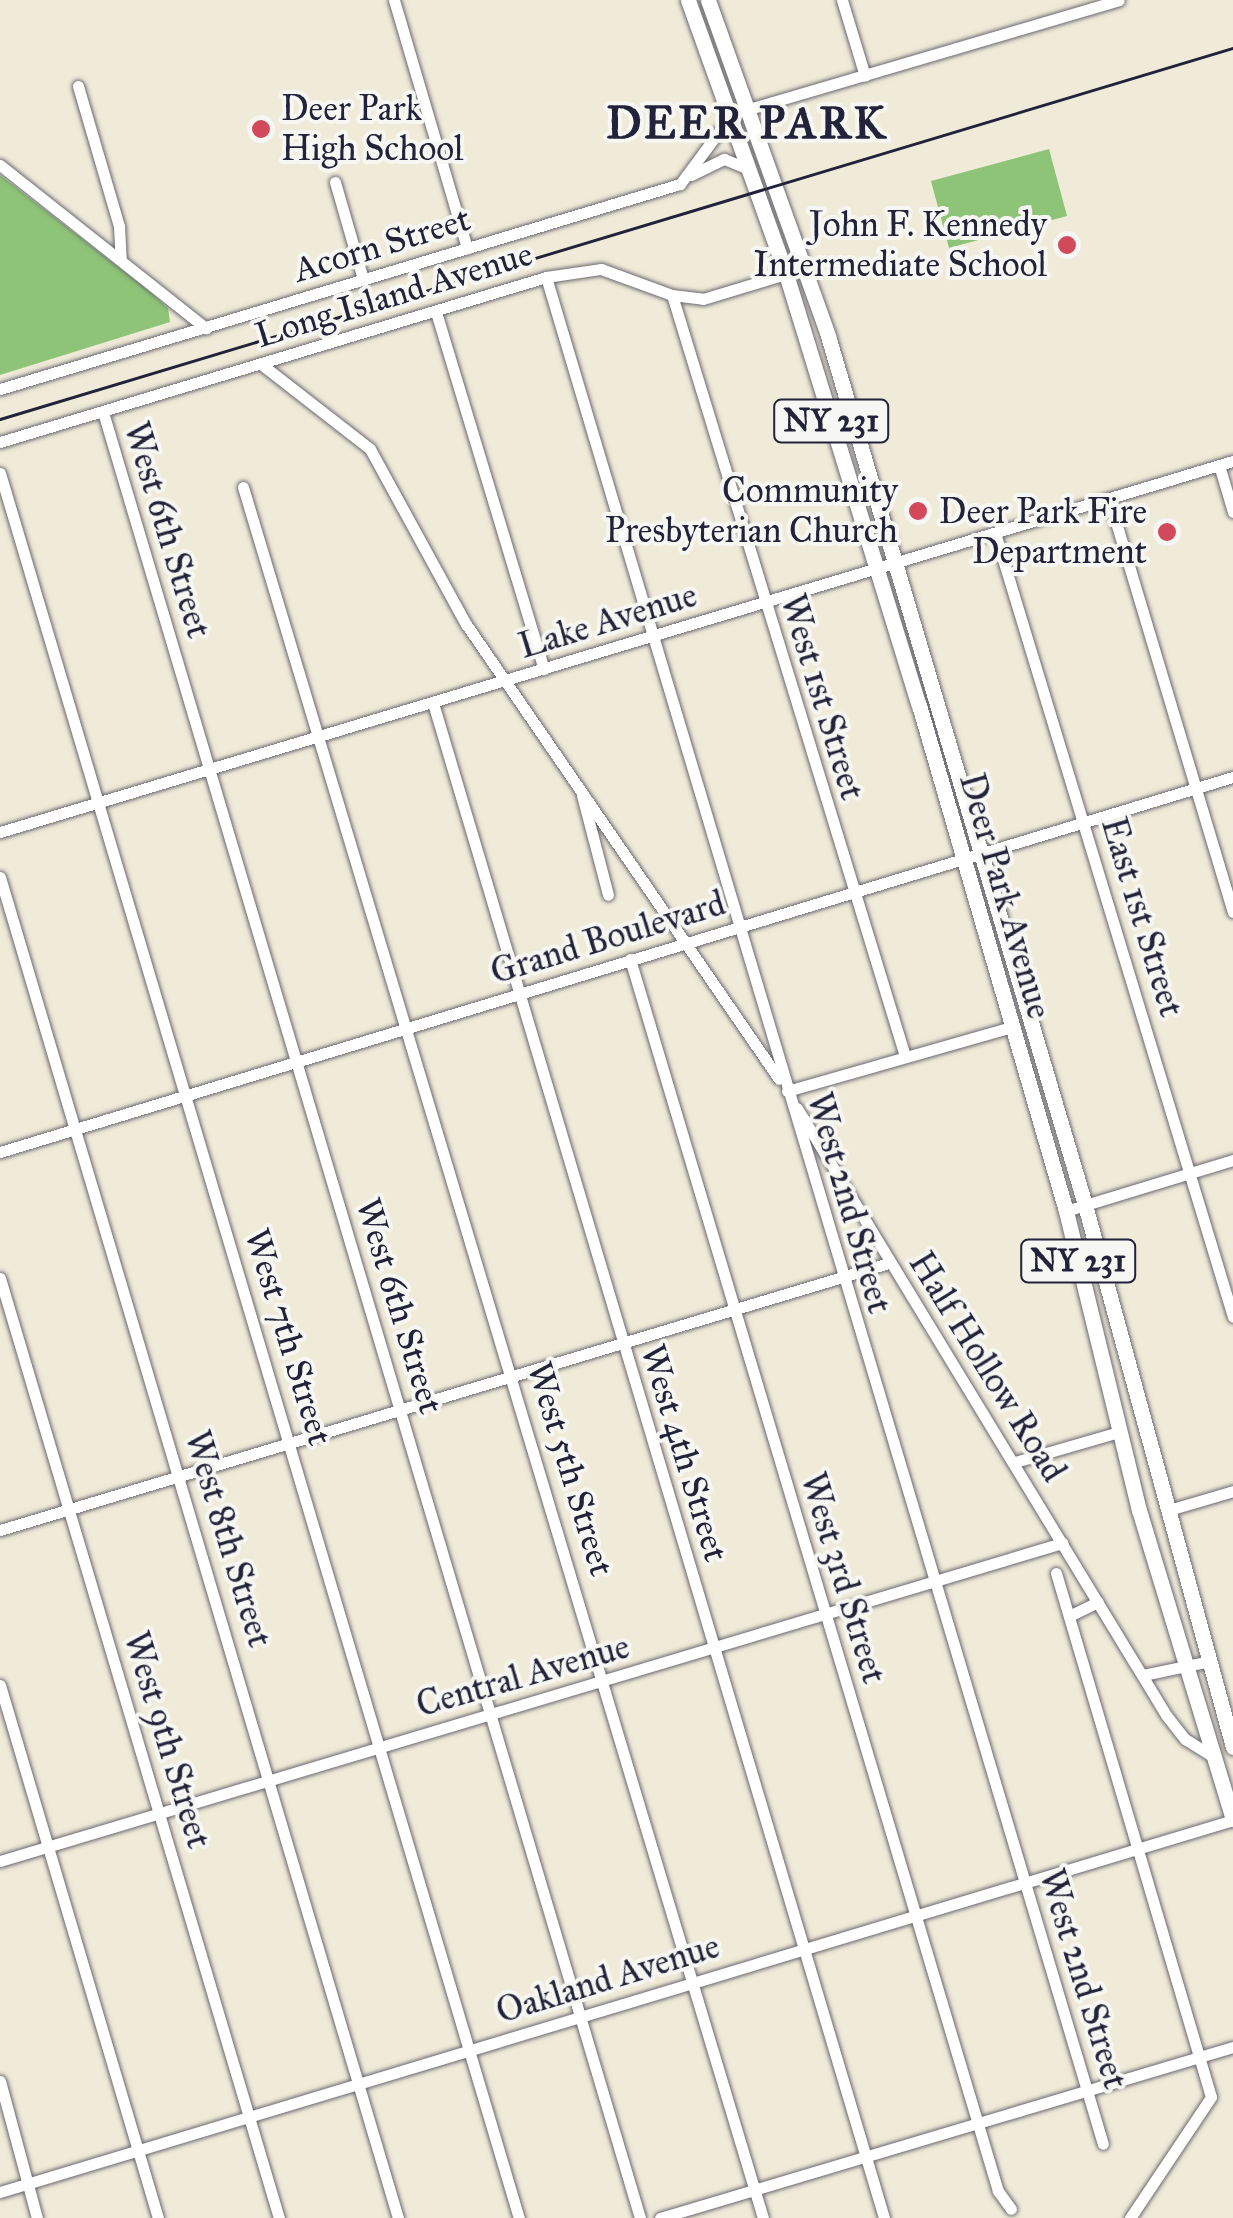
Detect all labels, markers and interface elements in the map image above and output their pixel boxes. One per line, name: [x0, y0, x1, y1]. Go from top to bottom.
place label: Deer Park High School: [281, 88, 464, 170]
district label: DEER PARK: [606, 96, 888, 150]
marker: Deer Park High School: [250, 118, 272, 140]
street label: Acorn Street: [289, 198, 475, 292]
place label: John F. Kennedy Intermediate School: [753, 204, 1047, 286]
street label: Long Island Avenue: [250, 233, 538, 357]
marker: John F. Kennedy Intermediate School: [1056, 234, 1078, 256]
road number: NY 231: [771, 394, 891, 448]
street label: West 6th Street: [114, 417, 220, 643]
place label: Community Presbyterian Church: [605, 470, 898, 552]
place label: Deer Park Fire Department: [939, 491, 1147, 573]
marker: Community Presbyterian Church: [907, 500, 929, 522]
marker: Deer Park Fire Department: [1156, 521, 1178, 543]
street label: Lake Avenue: [514, 574, 702, 668]
street label: West 1st Street: [771, 589, 873, 805]
street label: Deer Park Avenue: [950, 768, 1060, 1024]
street label: East 1st Street: [1092, 812, 1192, 1022]
street label: Grand Boulevard: [486, 882, 730, 994]
street label: West 2nd Street: [797, 1088, 901, 1318]
street label: West 6th Street: [346, 1193, 452, 1419]
street label: West 7th Street: [235, 1224, 341, 1450]
road number: NY 231: [1018, 1234, 1138, 1288]
street label: Half Hollow Road: [899, 1244, 1075, 1490]
street label: West 4th Street: [631, 1339, 737, 1567]
street label: West 5th Street: [518, 1357, 622, 1581]
street label: West 8th Street: [175, 1426, 281, 1652]
street label: West 3rd Street: [791, 1468, 895, 1688]
street label: Central Avenue: [412, 1626, 634, 1726]
street label: West 9th Street: [114, 1627, 220, 1853]
street label: West 2nd Street: [1030, 1864, 1136, 2094]
street label: Oakland Avenue: [491, 1925, 725, 2033]

